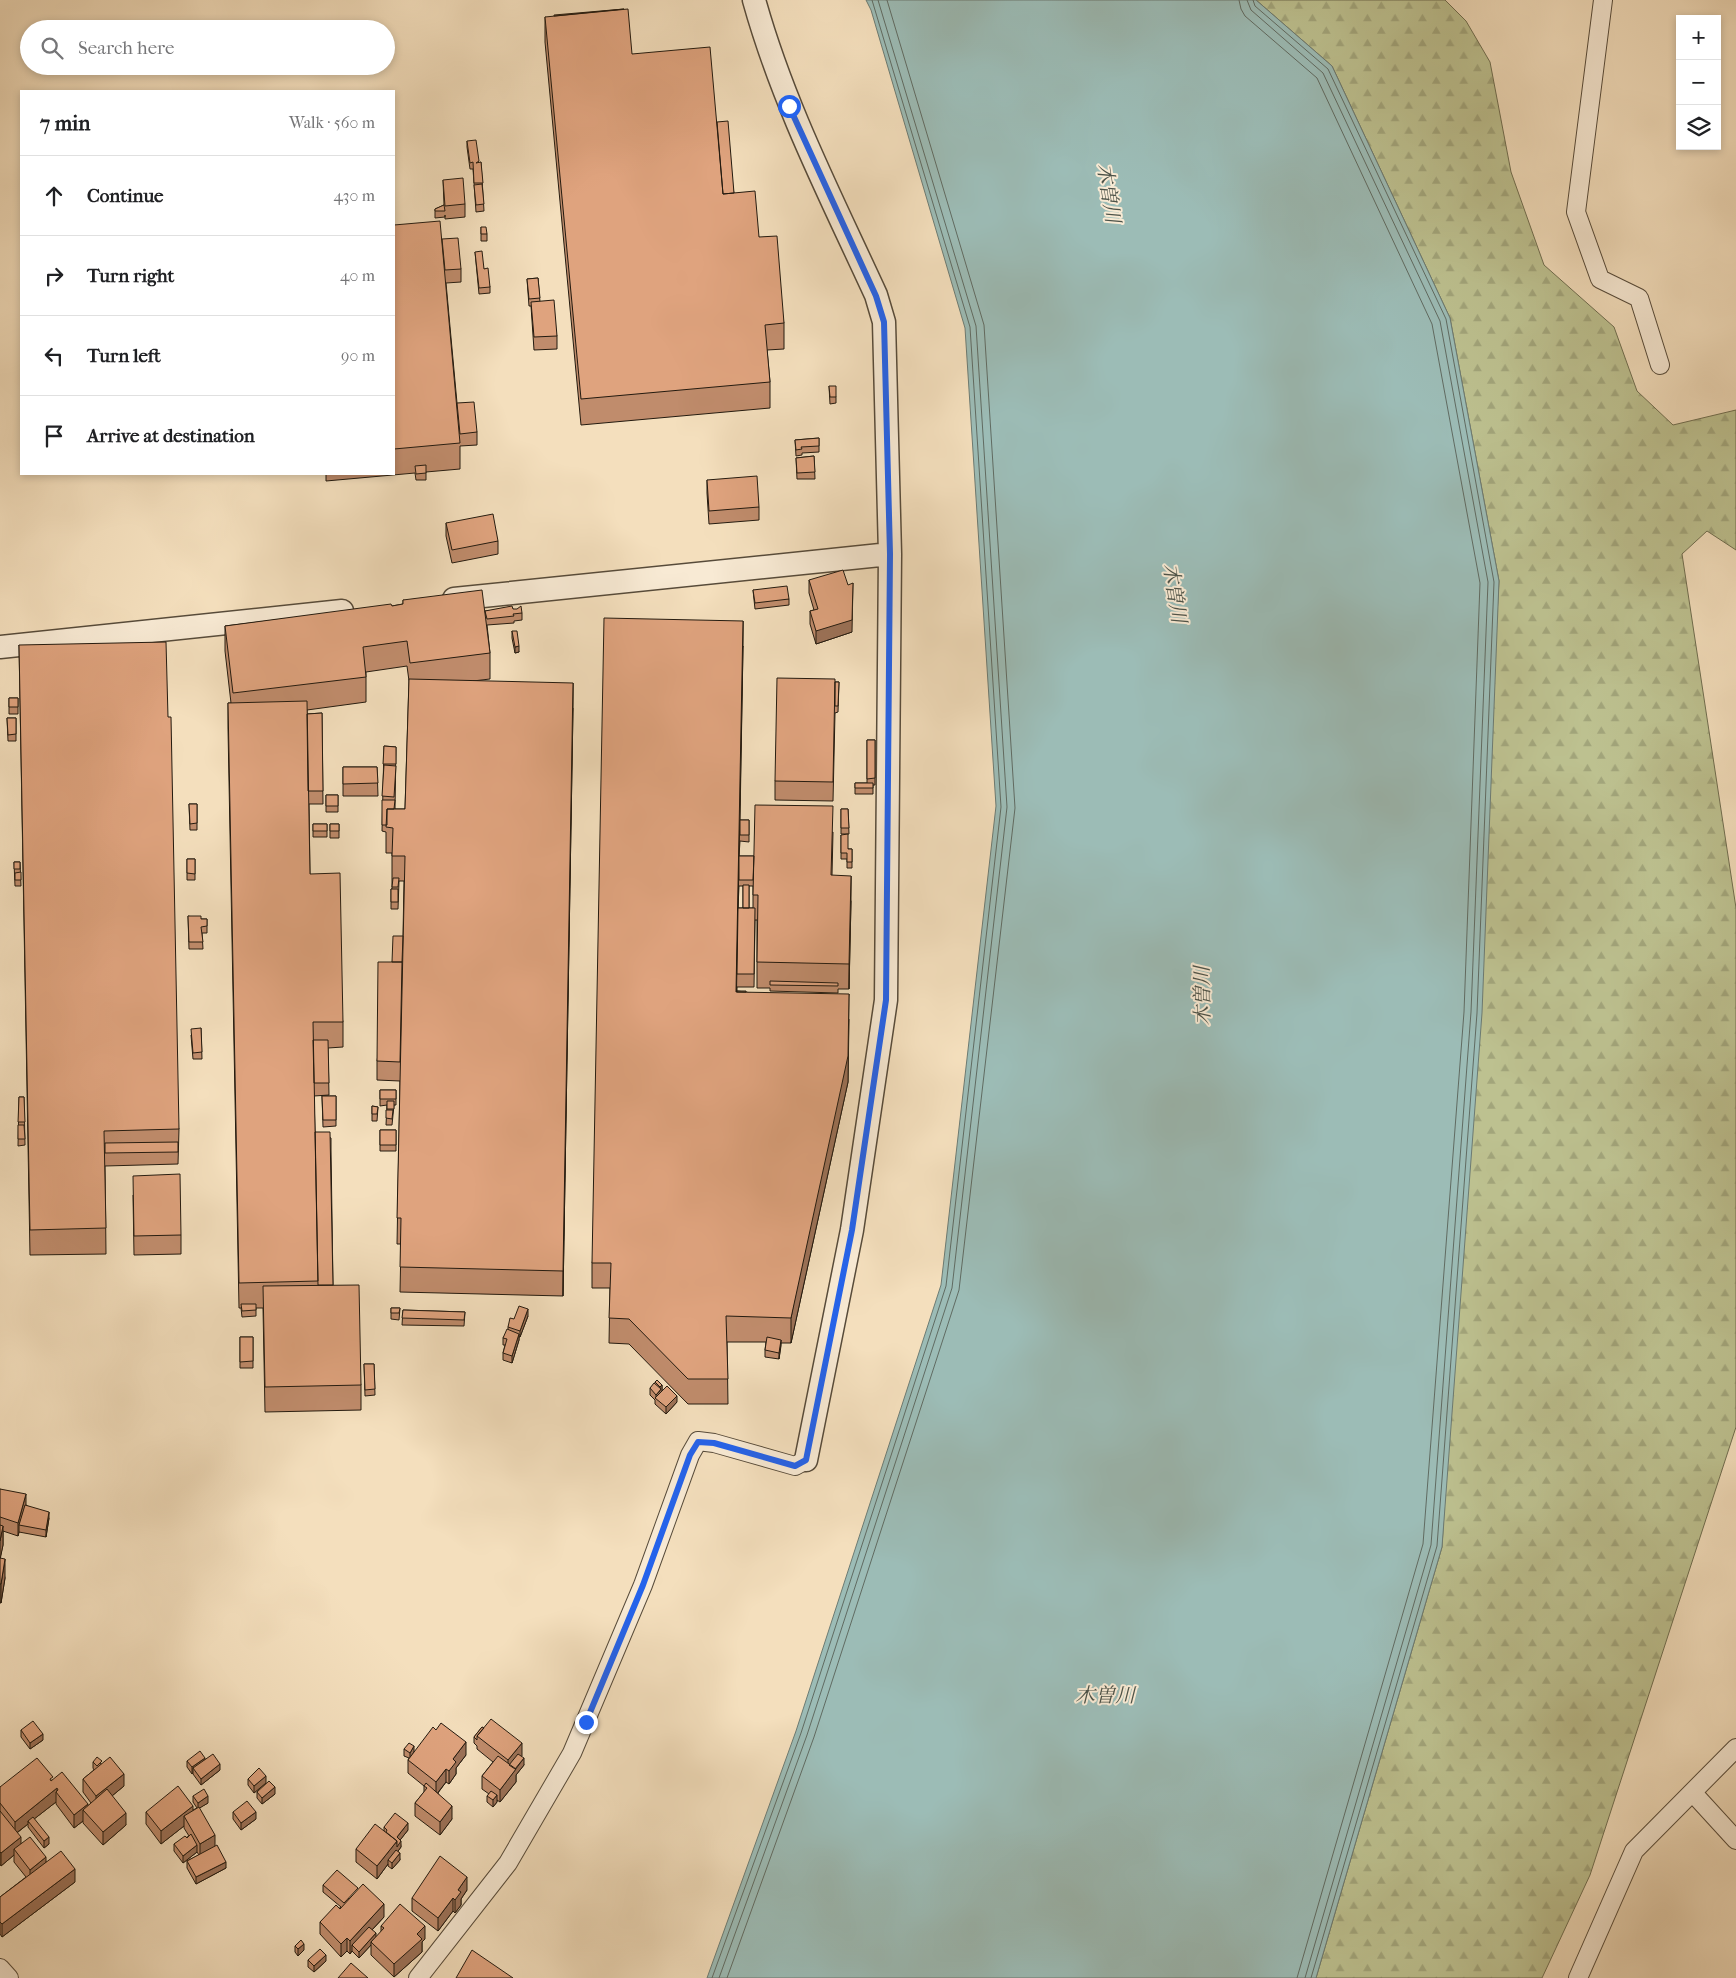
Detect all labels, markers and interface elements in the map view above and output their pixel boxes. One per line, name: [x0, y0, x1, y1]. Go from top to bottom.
map controls: [1676, 15, 1721, 150]
button: +: [1676, 15, 1721, 60]
search box: [20, 20, 395, 75]
icon: search: [38, 34, 66, 62]
text: Search here: [78, 37, 174, 59]
button: −: [1676, 60, 1721, 105]
route start: [778, 95, 801, 118]
button: layers: [1676, 105, 1721, 150]
text: 7 min: [40, 111, 91, 135]
text: Walk · 560 m: [289, 113, 375, 132]
water label: 木曽川: [1092, 162, 1125, 226]
icon: ahead: [40, 182, 68, 210]
text: Continue: [87, 185, 163, 207]
text: 430 m: [333, 186, 375, 205]
icon: right: [40, 262, 68, 290]
text: Turn right: [87, 265, 174, 287]
text: 40 m: [340, 266, 375, 285]
icon: left: [40, 342, 68, 370]
text: Turn left: [87, 345, 161, 367]
text: 90 m: [341, 346, 375, 365]
icon: arrive: [40, 422, 68, 450]
text: Arrive at destination: [87, 425, 255, 447]
water label: 木曽川: [1158, 562, 1191, 626]
water label: 木曽川: [1190, 964, 1215, 1026]
water label: 木曽川: [1075, 1684, 1137, 1707]
route end: [575, 1711, 598, 1734]

